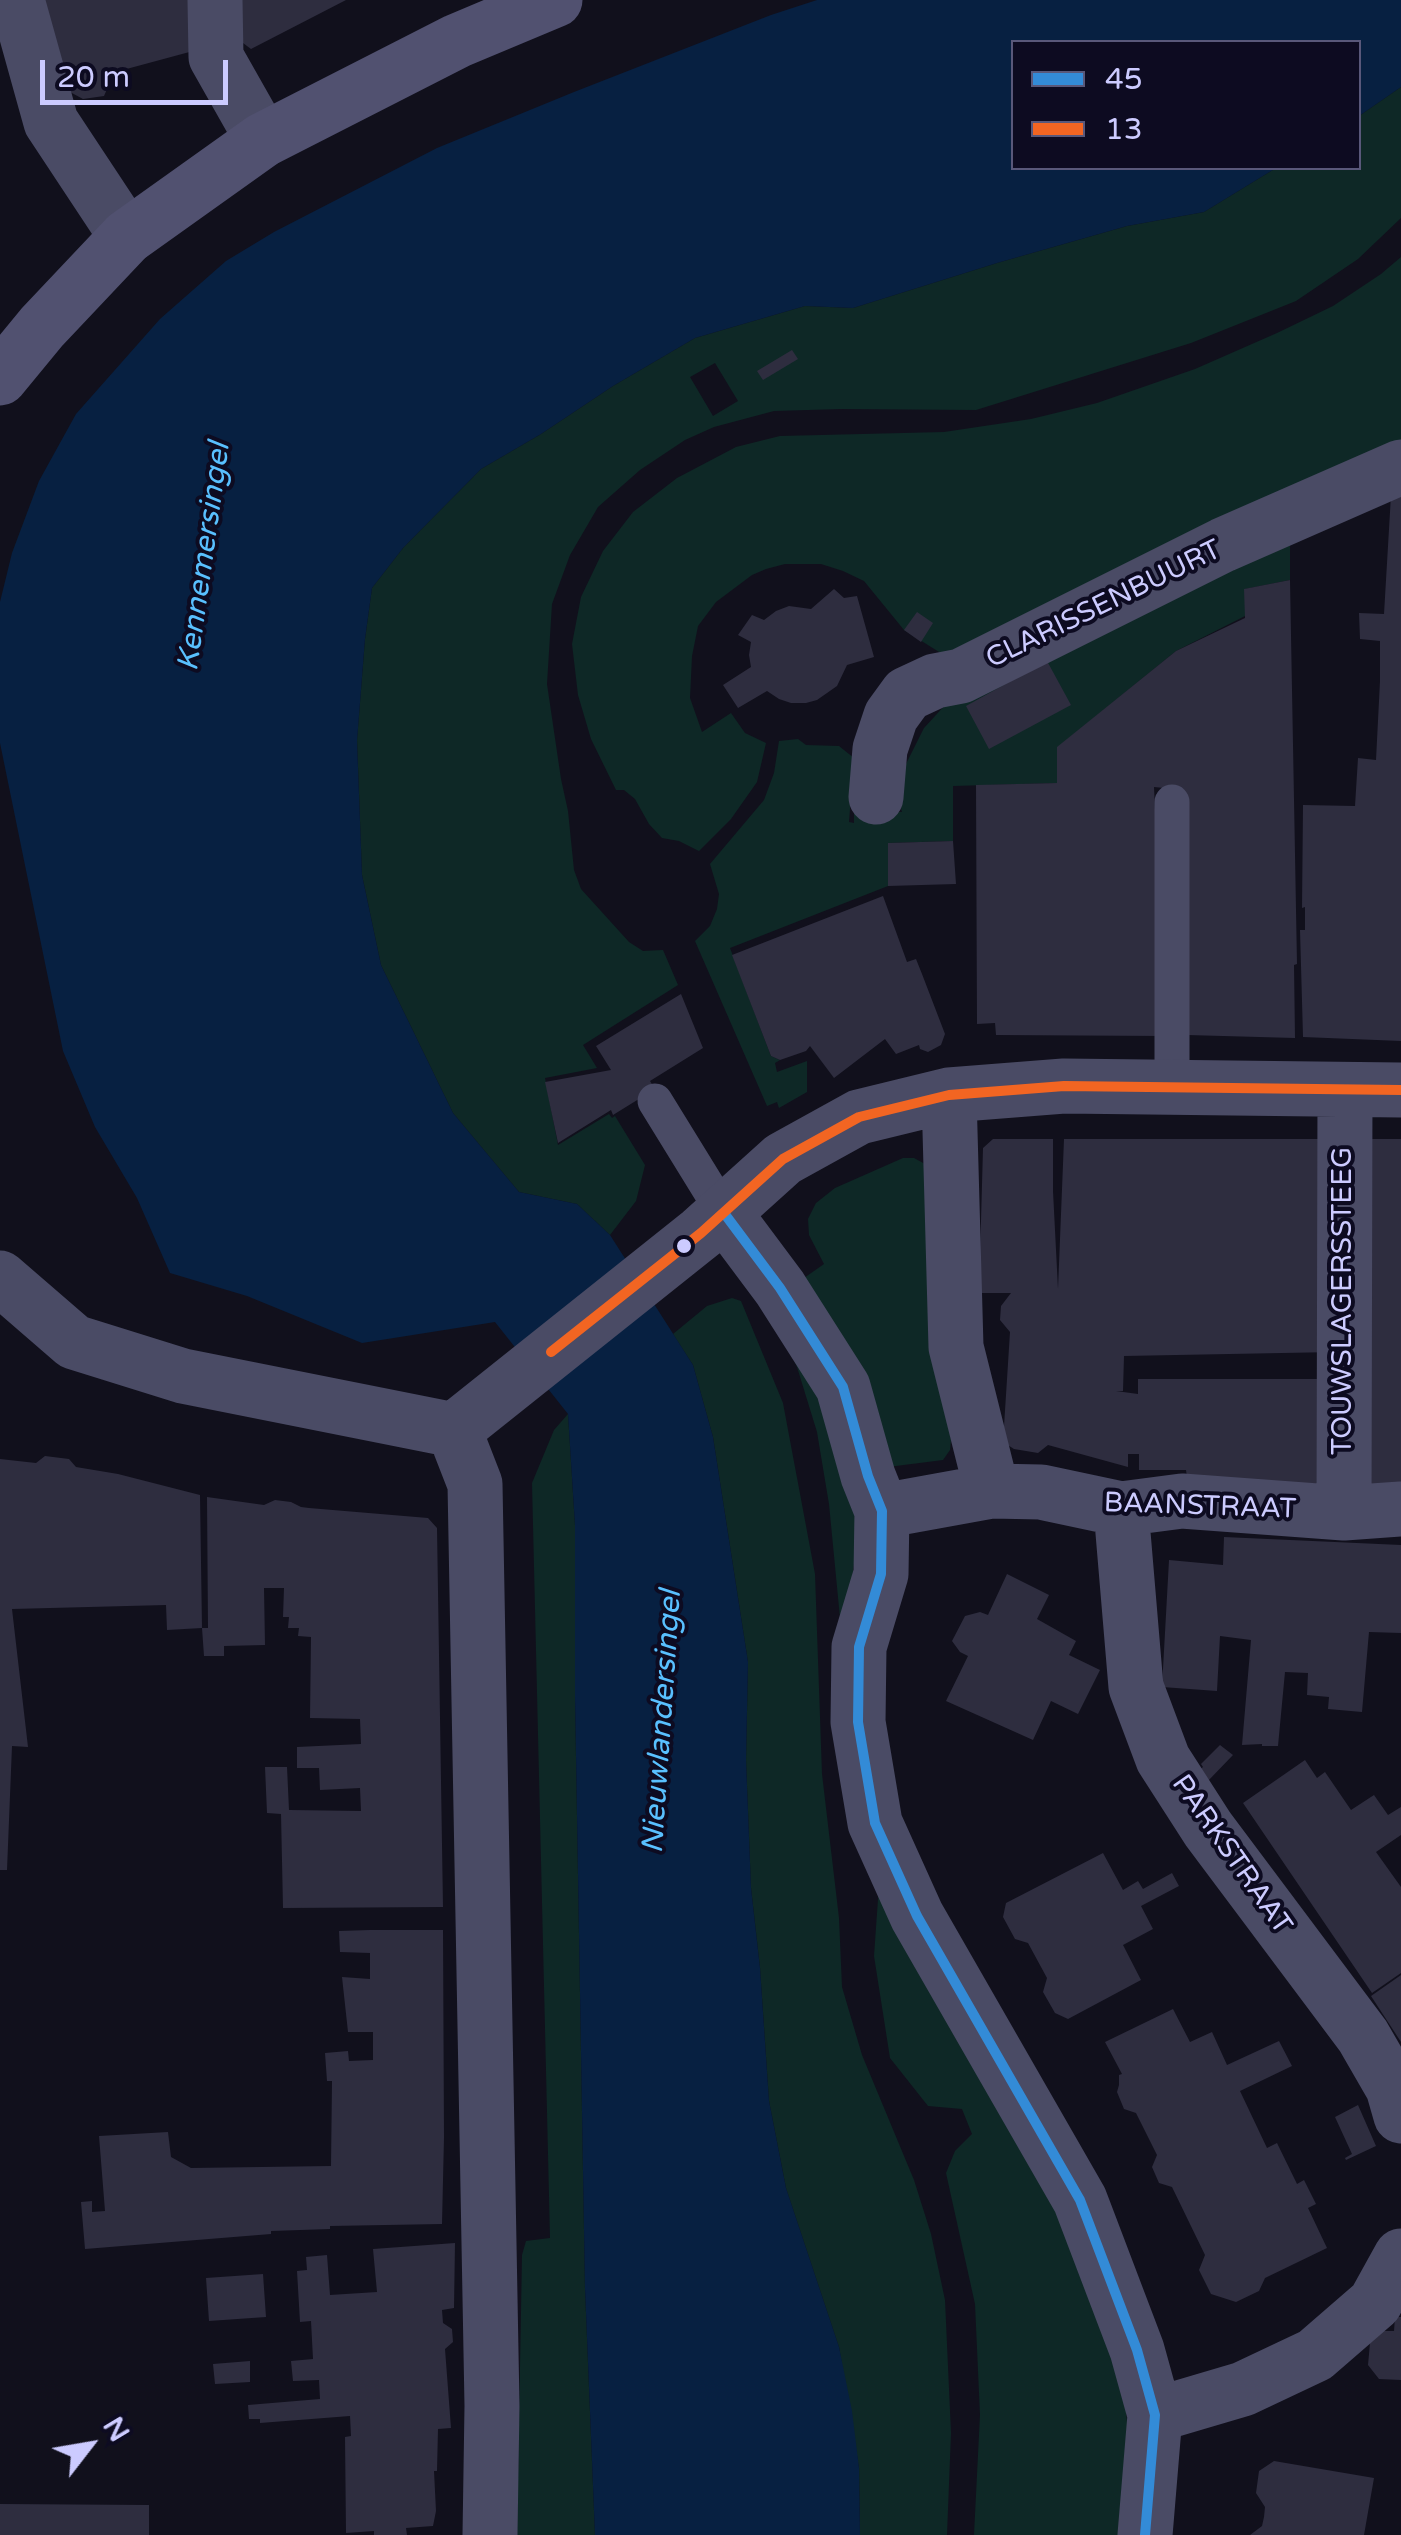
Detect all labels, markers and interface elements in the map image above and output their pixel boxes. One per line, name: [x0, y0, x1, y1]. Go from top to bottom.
scale bar: [45, 40, 232, 102]
legend: [1011, 40, 1361, 170]
text: 20 m: [57, 59, 130, 96]
text: 45: [1105, 61, 1143, 98]
text: 13: [1105, 111, 1143, 148]
water label: Kennemersingel: [171, 441, 239, 673]
street label: CLARISSENBUURT: [981, 533, 1227, 677]
street label: TOUWSLAGERSSTEEG: [1327, 1147, 1361, 1455]
unlabelled marker: [674, 1236, 694, 1256]
street label: BAANSTRAAT: [1103, 1487, 1297, 1527]
water label: Nieuwlandersingel: [636, 1589, 690, 1855]
street label: PARKSTRAAT: [1164, 1769, 1298, 1941]
north arrow: [40, 2395, 140, 2495]
text: N: [95, 2411, 136, 2448]

